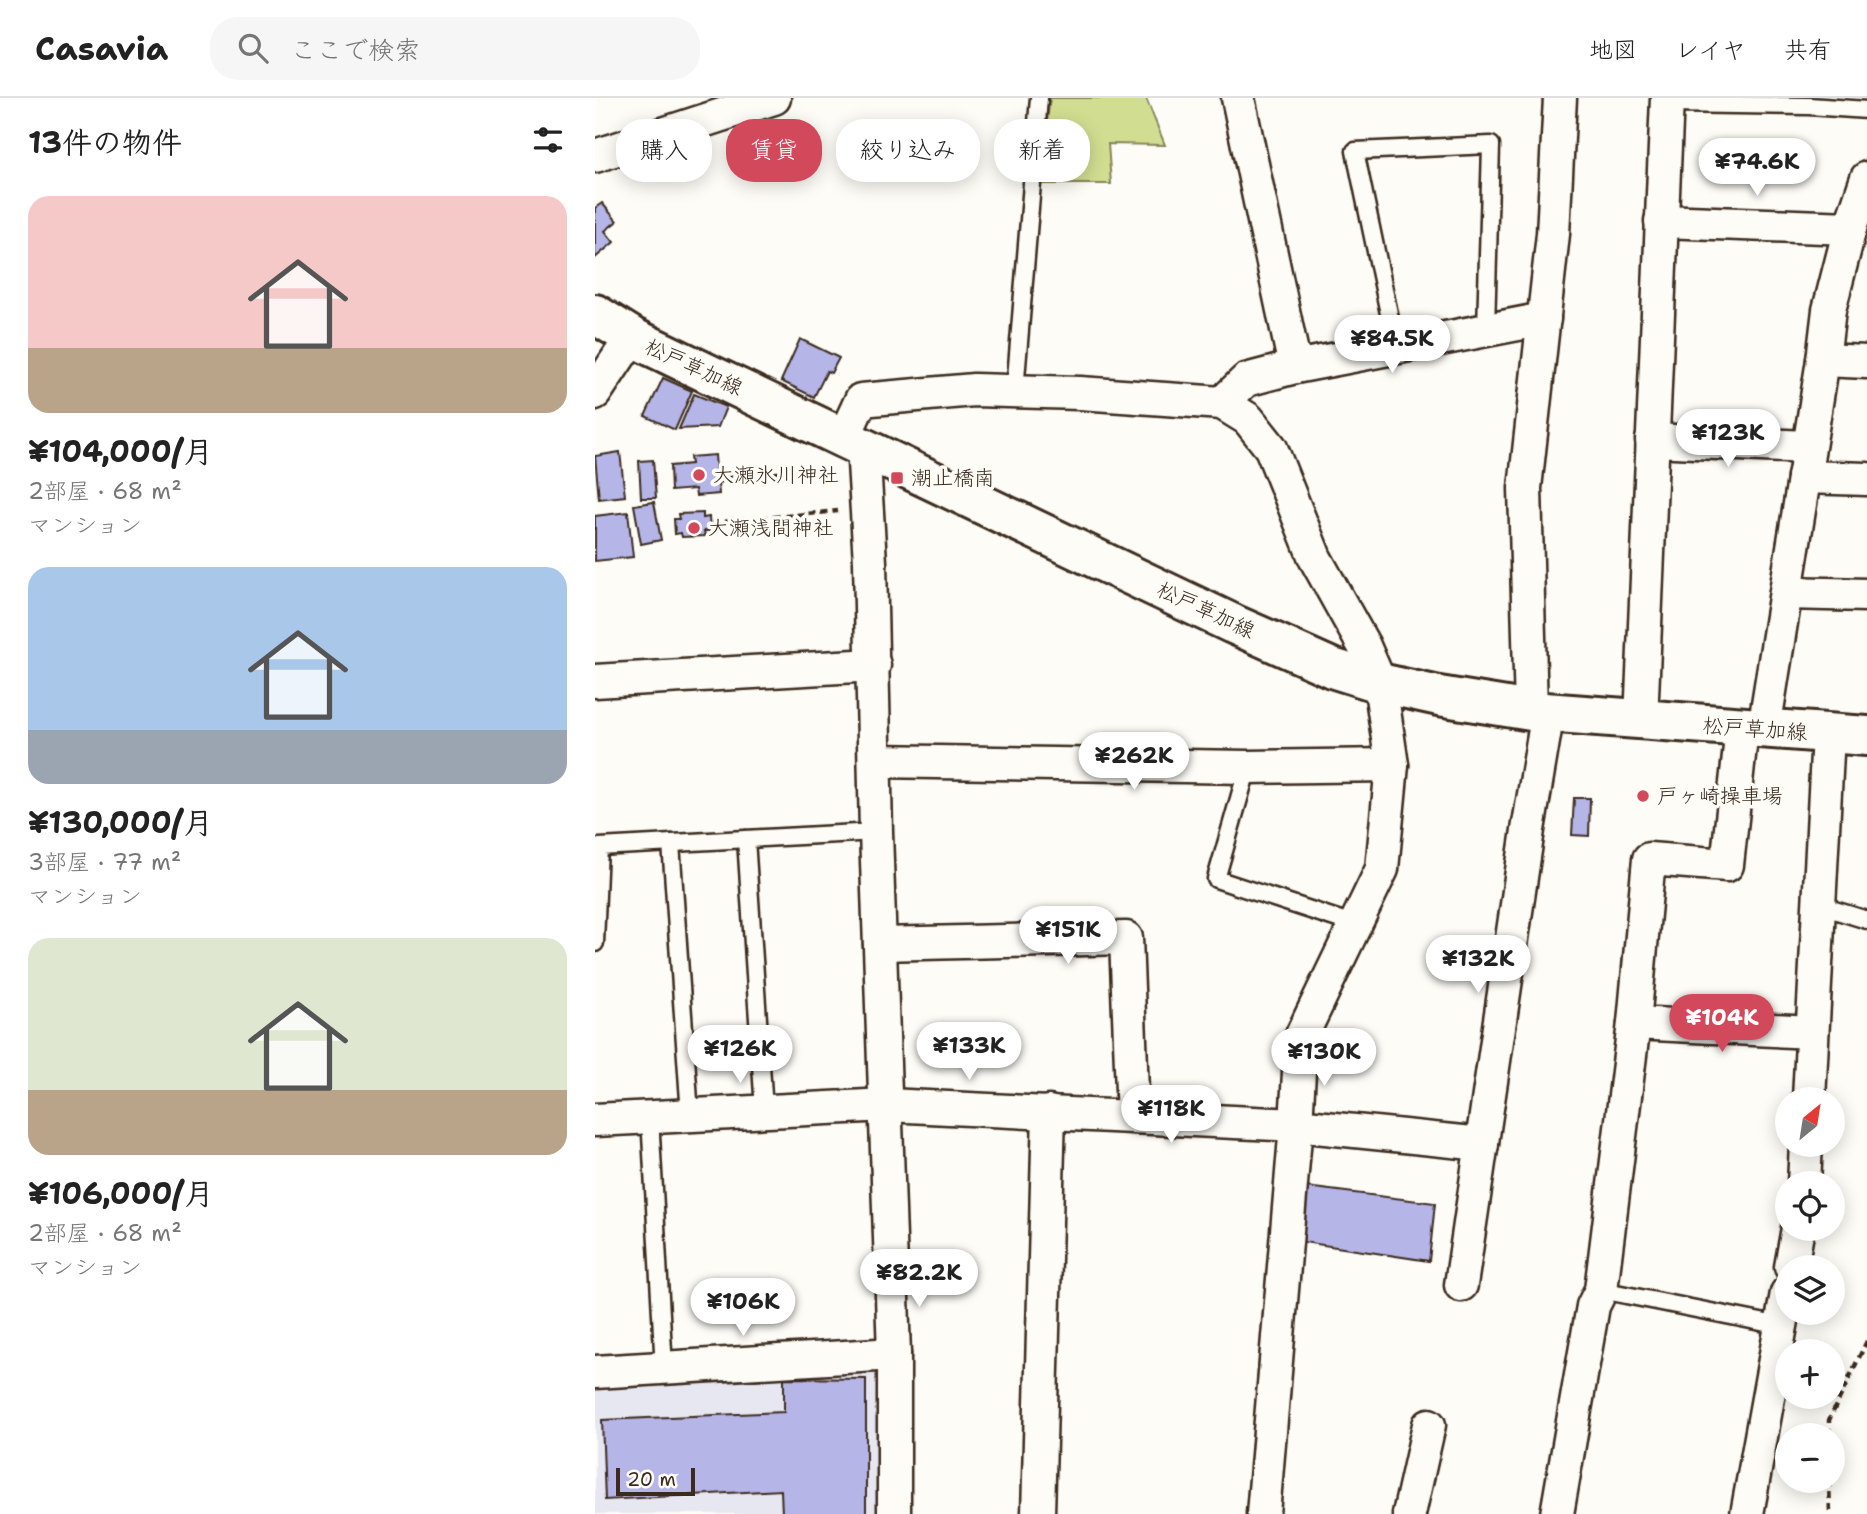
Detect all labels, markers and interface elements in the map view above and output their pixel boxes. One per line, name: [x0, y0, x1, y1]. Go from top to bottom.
search box: [210, 17, 700, 80]
text: Casavia: [35, 26, 168, 71]
icon: search: [234, 29, 272, 67]
text: ここで検索: [290, 32, 420, 67]
text: 地図: [1589, 34, 1637, 66]
text: レイヤ: [1675, 34, 1746, 66]
text: 共有: [1784, 34, 1832, 66]
chip: 購入: [616, 119, 712, 182]
chip: 賃貸: [726, 119, 822, 182]
chip: 絞り込み: [836, 119, 980, 182]
chip: 新着: [994, 119, 1090, 182]
icon: filters: [529, 121, 567, 159]
text: 13件の物件: [28, 122, 182, 163]
pin: ¥74.6K: [1700, 139, 1814, 198]
text: ¥74.6K: [1715, 146, 1799, 176]
icon: home: [235, 241, 361, 367]
pin: ¥84.5K: [1335, 316, 1449, 375]
text: ¥84.5K: [1350, 323, 1434, 353]
street label: 松戸草加線: [641, 332, 747, 402]
pin: ¥123K: [1679, 410, 1777, 469]
text: ¥123K: [1692, 417, 1764, 447]
text: ¥104,000/月: [28, 431, 213, 472]
place label: 大瀬氷川神社: [713, 461, 839, 489]
place label: 潮止橋南: [911, 464, 995, 492]
marker: 大瀬氷川神社: [691, 467, 707, 483]
marker: 潮止橋南: [889, 470, 905, 486]
text: 2部屋 · 68 m²: [28, 476, 182, 506]
text: マンション: [28, 510, 142, 540]
place label: 大瀬浅間神社: [708, 514, 834, 542]
marker: 大瀬浅間神社: [686, 520, 702, 536]
street label: 松戸草加線: [1153, 575, 1259, 645]
icon: home: [235, 612, 361, 738]
street label: 松戸草加線: [1702, 711, 1808, 747]
pin: ¥262K: [1085, 732, 1183, 792]
text: ¥262K: [1095, 740, 1173, 770]
place label: 戸ヶ崎操車場: [1657, 782, 1783, 810]
marker: 戸ヶ崎操車場: [1635, 788, 1651, 804]
text: ¥130,000/月: [28, 802, 213, 843]
text: 3部屋 · 77 m²: [28, 847, 181, 877]
text: マンション: [28, 881, 142, 911]
pin: ¥151K: [1019, 906, 1117, 966]
text: ¥151K: [1035, 914, 1101, 944]
pin: ¥132K: [1429, 936, 1527, 995]
text: ¥132K: [1442, 943, 1514, 973]
icon: home: [235, 983, 361, 1109]
pin: ¥104K: [1673, 995, 1771, 1054]
text: ¥104K: [1685, 1002, 1759, 1032]
pin: ¥133K: [920, 1023, 1018, 1082]
pin: ¥126K: [691, 1026, 789, 1085]
pin: ¥130K: [1275, 1028, 1373, 1088]
text: ¥133K: [933, 1030, 1005, 1060]
text: ¥126K: [704, 1033, 776, 1063]
text: ¥130K: [1287, 1036, 1361, 1066]
pin: ¥118K: [1122, 1086, 1220, 1145]
north arrow: [1775, 1087, 1845, 1157]
map controls: [1775, 1087, 1845, 1493]
text: ¥118K: [1137, 1093, 1205, 1123]
button: locate: [1775, 1171, 1845, 1241]
text: ¥106,000/月: [28, 1173, 214, 1214]
text: 2部屋 · 68 m²: [28, 1218, 182, 1248]
pin: ¥82.2K: [862, 1250, 976, 1309]
text: マンション: [28, 1252, 142, 1282]
button: layers: [1775, 1255, 1845, 1325]
text: ¥82.2K: [876, 1257, 962, 1287]
pin: ¥106K: [694, 1278, 792, 1338]
text: ¥106K: [706, 1286, 780, 1316]
button: +: [1775, 1339, 1845, 1409]
button: −: [1775, 1423, 1845, 1493]
scale bar: [616, 1465, 695, 1497]
text: 20 m: [627, 1467, 676, 1492]

